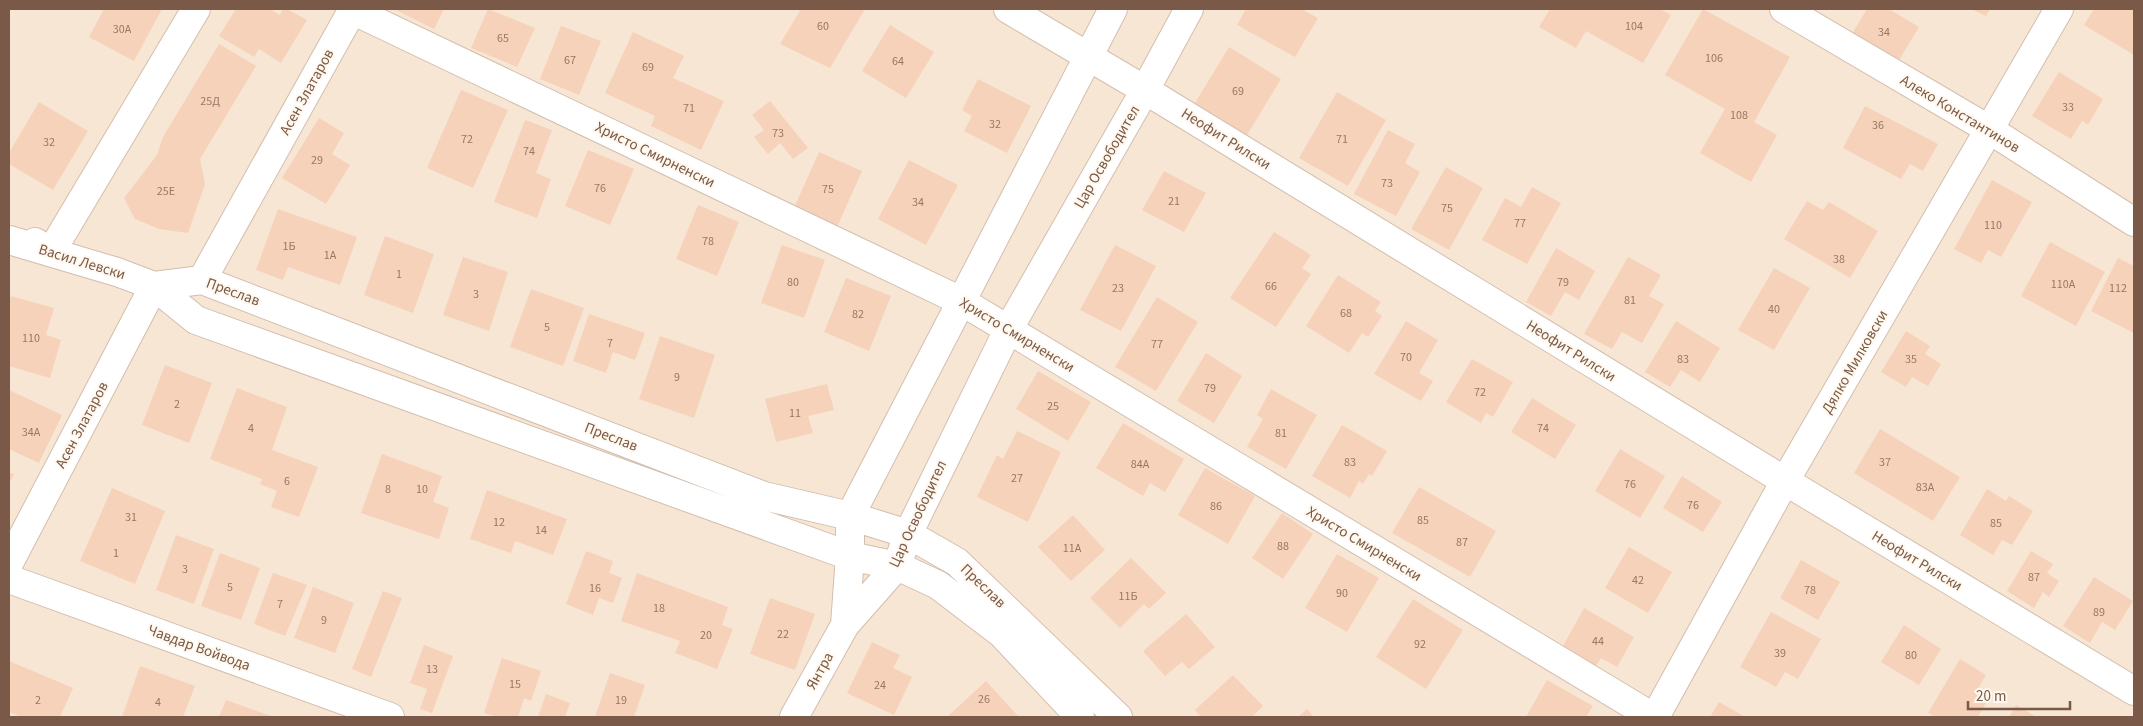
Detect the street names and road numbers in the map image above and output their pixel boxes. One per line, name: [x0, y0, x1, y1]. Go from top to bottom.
street label: Асен Златаров: [275, 45, 339, 139]
street label: Алеко Константинов: [1896, 70, 2024, 158]
street label: Цар Освободител: [1069, 102, 1145, 212]
street label: Неофит Рилски: [1177, 103, 1275, 175]
street label: Христо Смирненски: [592, 117, 718, 193]
street label: Васил Левски: [36, 239, 128, 285]
street label: Преслав: [203, 273, 263, 312]
street label: Христо Смирненски: [955, 292, 1079, 378]
street label: Дялко Милковски: [1817, 306, 1893, 418]
street label: Неофит Рилски: [1522, 315, 1620, 387]
street label: Асен Златаров: [50, 378, 114, 472]
street label: Преслав: [581, 417, 641, 457]
street label: Цар Освободител: [884, 457, 952, 571]
street label: Христо Смирненски: [1302, 501, 1426, 587]
street label: Неофит Рилски: [1868, 526, 1966, 596]
street label: Преслав: [956, 559, 1011, 613]
street label: Чавдар Войвода: [145, 620, 253, 676]
street label: Янтра: [801, 649, 839, 693]

